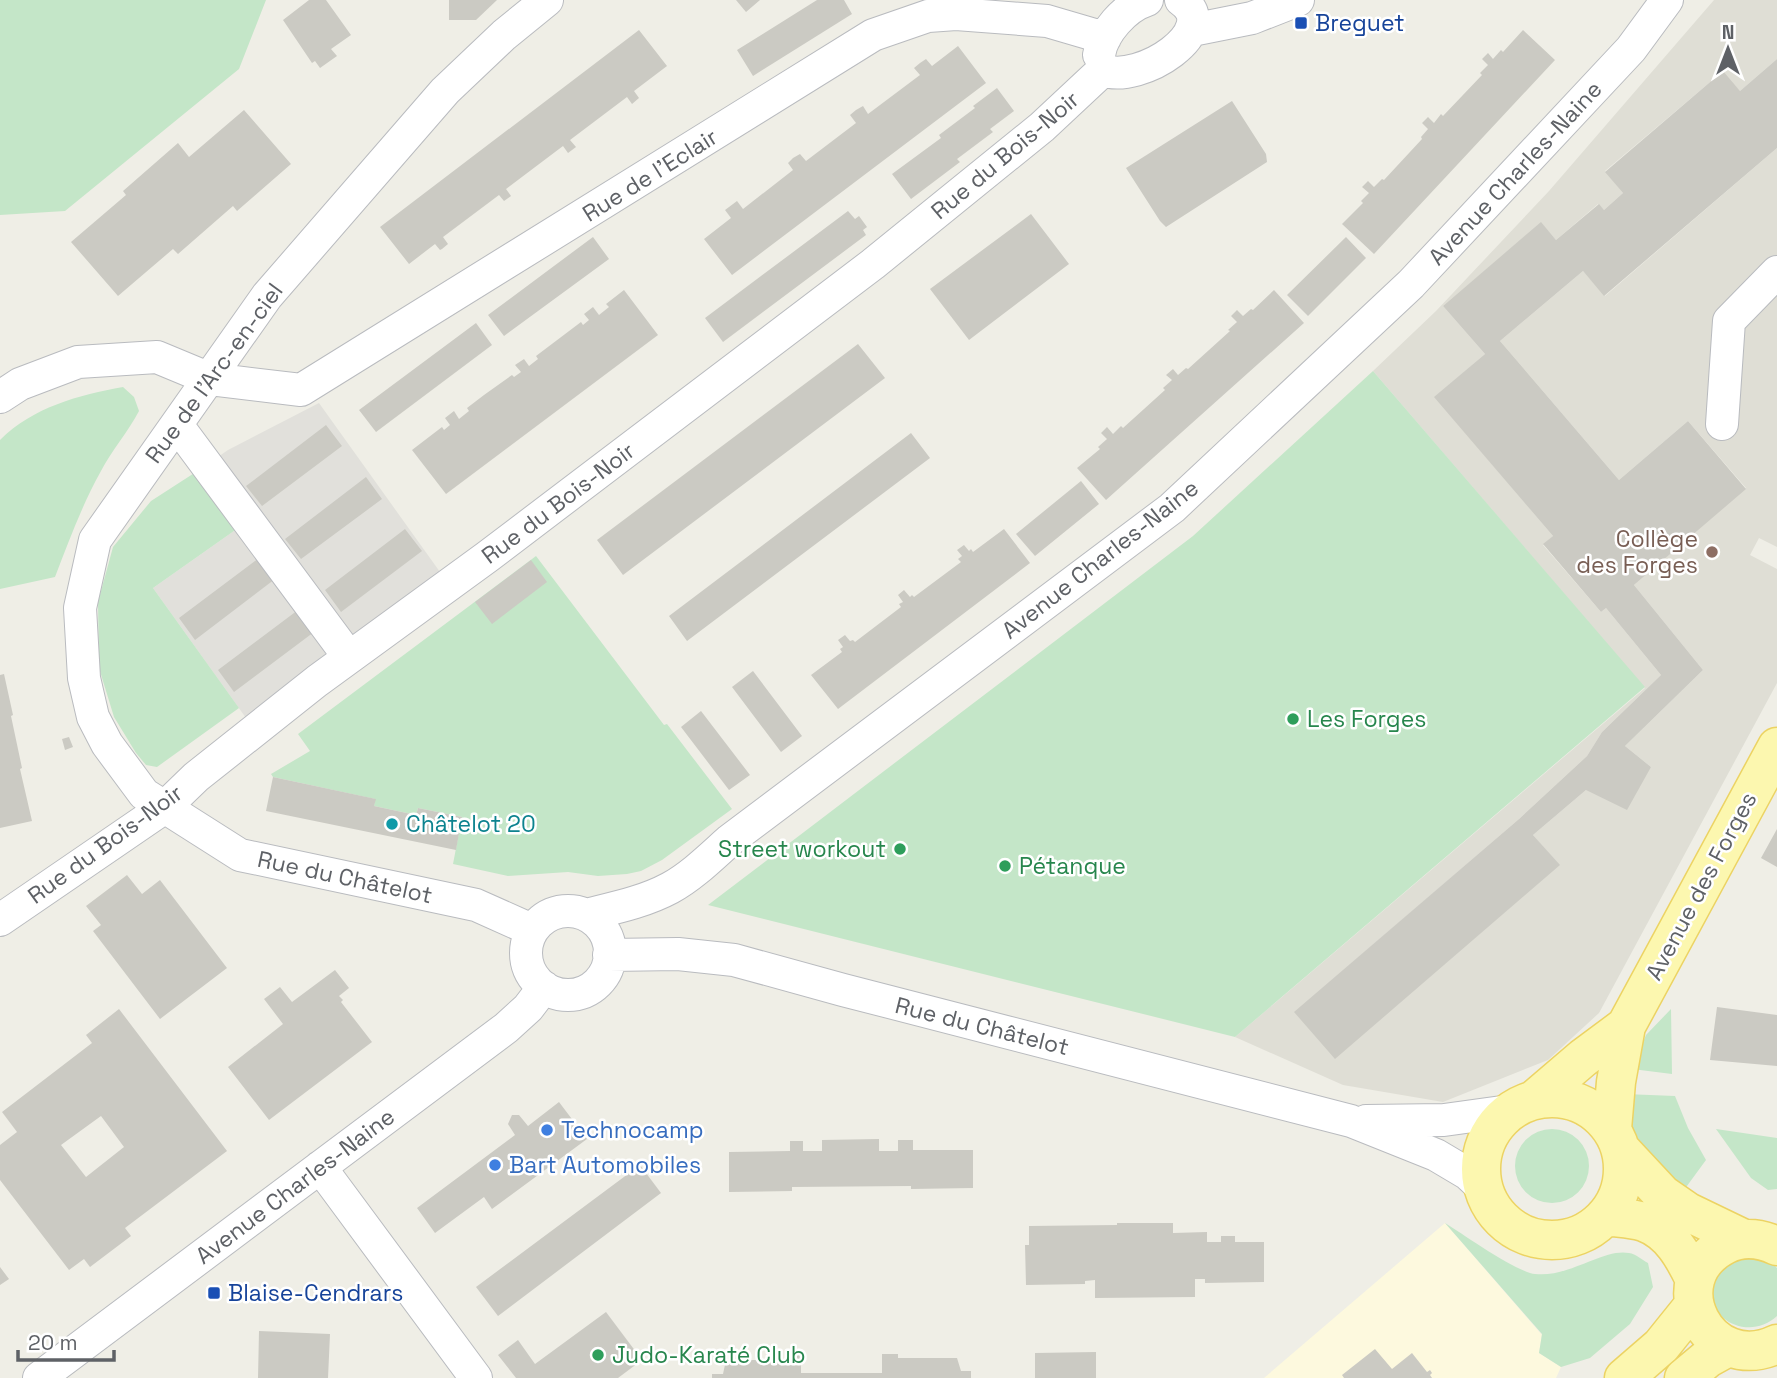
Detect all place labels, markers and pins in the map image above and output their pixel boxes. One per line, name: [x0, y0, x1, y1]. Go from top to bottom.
place label: Breguet: [1315, 8, 1405, 38]
marker: Breguet: [1293, 15, 1309, 31]
place label: Collège des Forges: [1576, 524, 1698, 580]
marker: Collège des Forges: [1704, 544, 1720, 560]
place label: Les Forges: [1307, 704, 1426, 734]
marker: Les Forges: [1285, 711, 1301, 727]
place label: Châtelot 20: [406, 809, 536, 839]
marker: Châtelot 20: [384, 816, 400, 832]
place label: Street workout: [718, 834, 886, 864]
marker: Street workout: [892, 841, 908, 857]
place label: Pétanque: [1019, 851, 1126, 881]
marker: Pétanque: [997, 858, 1013, 874]
place label: Technocamp: [561, 1115, 704, 1145]
marker: Technocamp: [539, 1122, 555, 1138]
place label: Bart Automobiles: [509, 1150, 701, 1180]
marker: Bart Automobiles: [487, 1157, 503, 1173]
place label: Blaise-Cendrars: [228, 1278, 403, 1308]
marker: Blaise-Cendrars: [206, 1285, 222, 1301]
place label: Judo-Karaté Club: [612, 1340, 806, 1370]
marker: Judo-Karaté Club: [590, 1347, 606, 1363]

